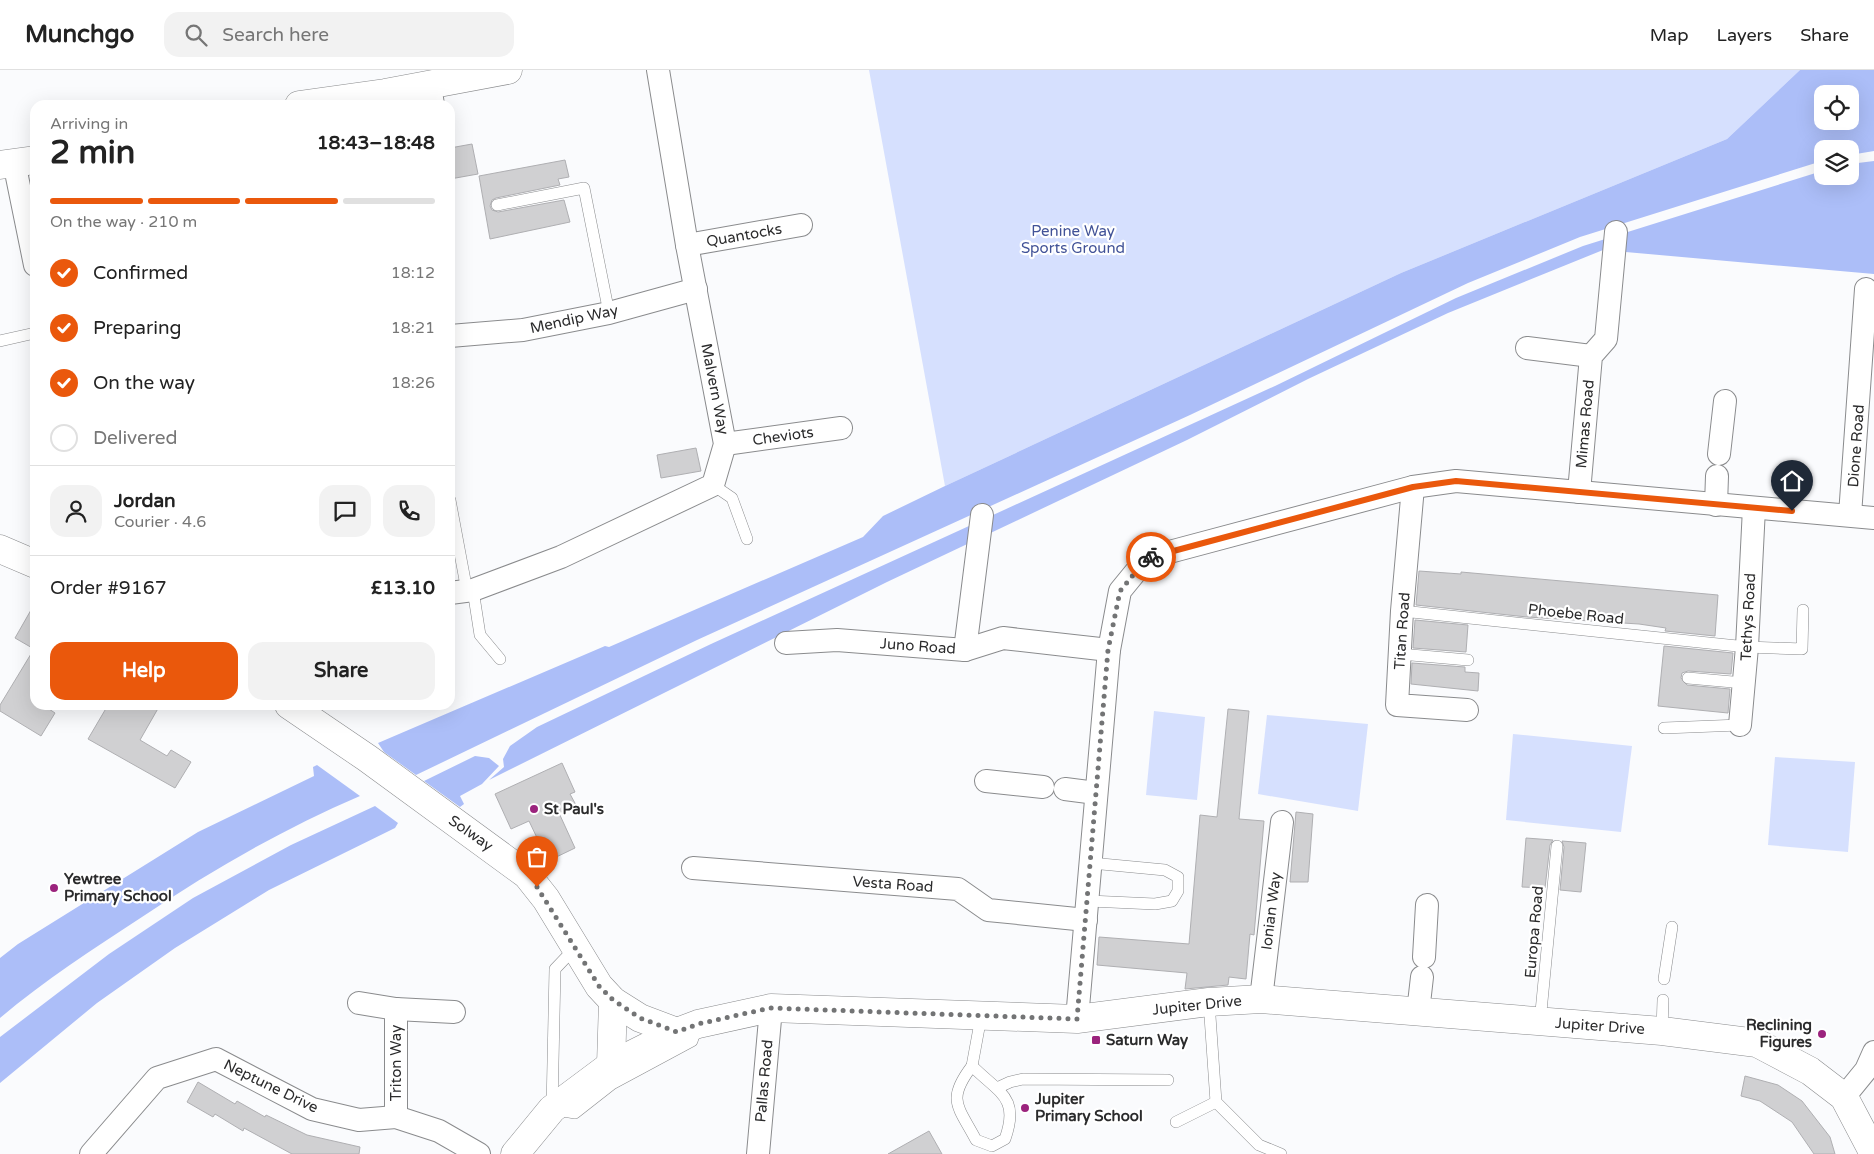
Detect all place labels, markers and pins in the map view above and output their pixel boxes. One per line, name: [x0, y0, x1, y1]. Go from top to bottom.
pin: [1771, 460, 1813, 511]
place label: St Paul's: [544, 800, 604, 818]
marker: St Paul's: [528, 803, 540, 815]
pin: [516, 836, 558, 887]
place label: Yewtree Primary School: [64, 870, 172, 906]
marker: Yewtree Primary School: [48, 882, 60, 894]
place label: Reclining Figures: [1746, 1016, 1812, 1052]
marker: Reclining Figures: [1816, 1028, 1828, 1040]
place label: Saturn Way: [1106, 1031, 1188, 1050]
marker: Saturn Way: [1090, 1034, 1102, 1046]
place label: Jupiter Primary School: [1034, 1090, 1143, 1126]
marker: Jupiter Primary School: [1019, 1102, 1031, 1114]

